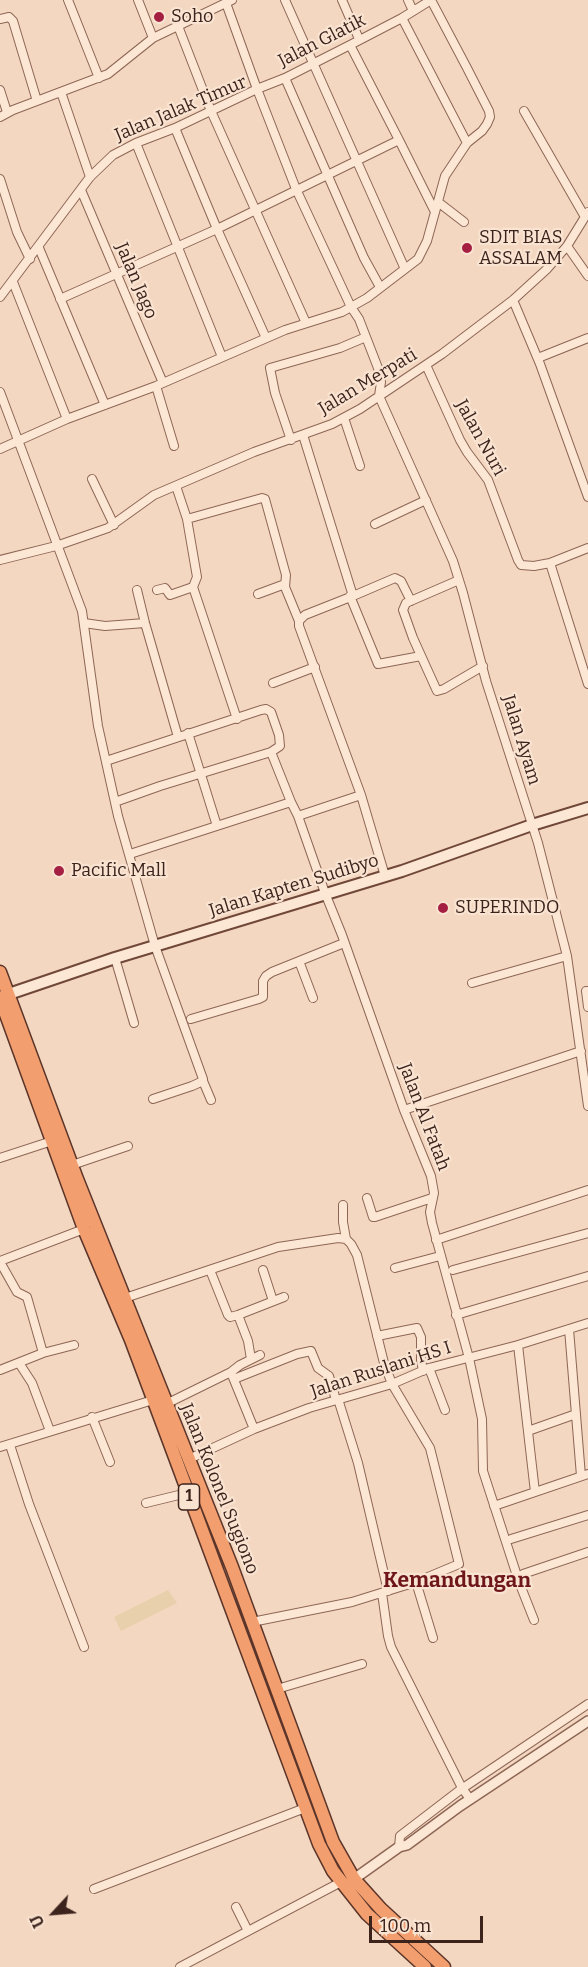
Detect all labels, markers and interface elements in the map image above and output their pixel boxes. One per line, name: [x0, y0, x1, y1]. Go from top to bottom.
place label: Soho: [171, 6, 213, 28]
marker: Soho: [152, 10, 166, 24]
street label: Jalan Glatik: [275, 10, 369, 72]
street label: Jalan Jalak Timur: [112, 72, 250, 146]
place label: SDIT BIAS ASSALAM: [479, 227, 562, 270]
street label: Jalan Jago: [110, 240, 162, 322]
marker: SDIT BIAS ASSALAM: [460, 241, 474, 255]
street label: Jalan Merpati: [315, 344, 421, 420]
street label: Jalan Nuri: [450, 396, 510, 480]
street label: Jalan Ayam: [497, 692, 545, 788]
street label: Jalan Kapten Sudibyo: [207, 850, 381, 922]
place label: Pacific Mall: [71, 860, 166, 882]
marker: Pacific Mall: [52, 864, 66, 878]
place label: SUPERINDO: [455, 897, 559, 919]
marker: SUPERINDO: [436, 901, 450, 915]
street label: Jalan Al Fatah: [394, 1060, 454, 1174]
street label: Jalan Ruslani HS I: [308, 1337, 454, 1403]
street label: Jalan Kolonel Sugiono: [175, 1401, 263, 1577]
road number: 1: [178, 1484, 200, 1510]
district label: Kemandungan: [383, 1568, 531, 1594]
north arrow: [24, 1883, 84, 1943]
scale bar: [372, 1904, 486, 1942]
text: U: [26, 1912, 49, 1931]
text: 100 m: [380, 1915, 431, 1937]

